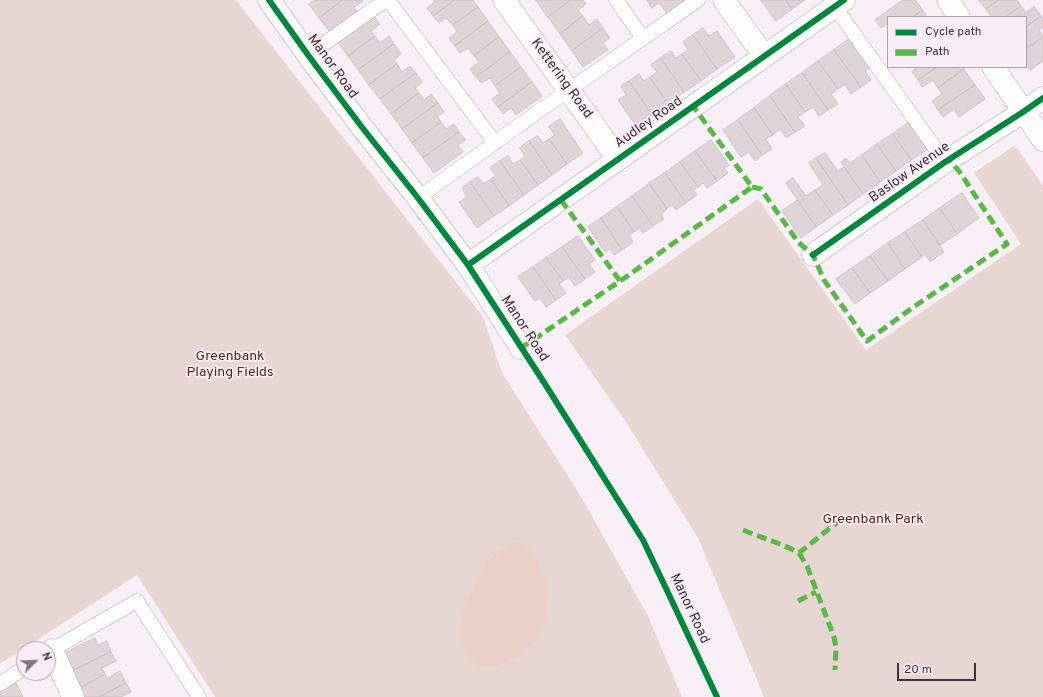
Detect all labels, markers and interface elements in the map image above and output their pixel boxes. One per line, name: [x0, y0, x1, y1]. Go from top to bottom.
legend: [887, 16, 1027, 68]
text: Cycle path: [925, 24, 982, 40]
street label: Manor Road: [303, 32, 361, 102]
street label: Kettering Road: [526, 36, 596, 122]
text: Path: [925, 44, 950, 60]
street label: Audley Road: [612, 93, 686, 153]
street label: Baslow Avenue: [866, 139, 954, 207]
street label: Manor Road: [496, 293, 552, 365]
park label: Greenbank Playing Fields: [186, 349, 274, 382]
park label: Greenbank Park: [822, 512, 924, 528]
street label: Manor Road: [665, 571, 713, 647]
north arrow: [16, 641, 56, 681]
text: N: [38, 650, 54, 663]
scale bar: [899, 655, 978, 681]
text: 20 m: [904, 662, 932, 678]

